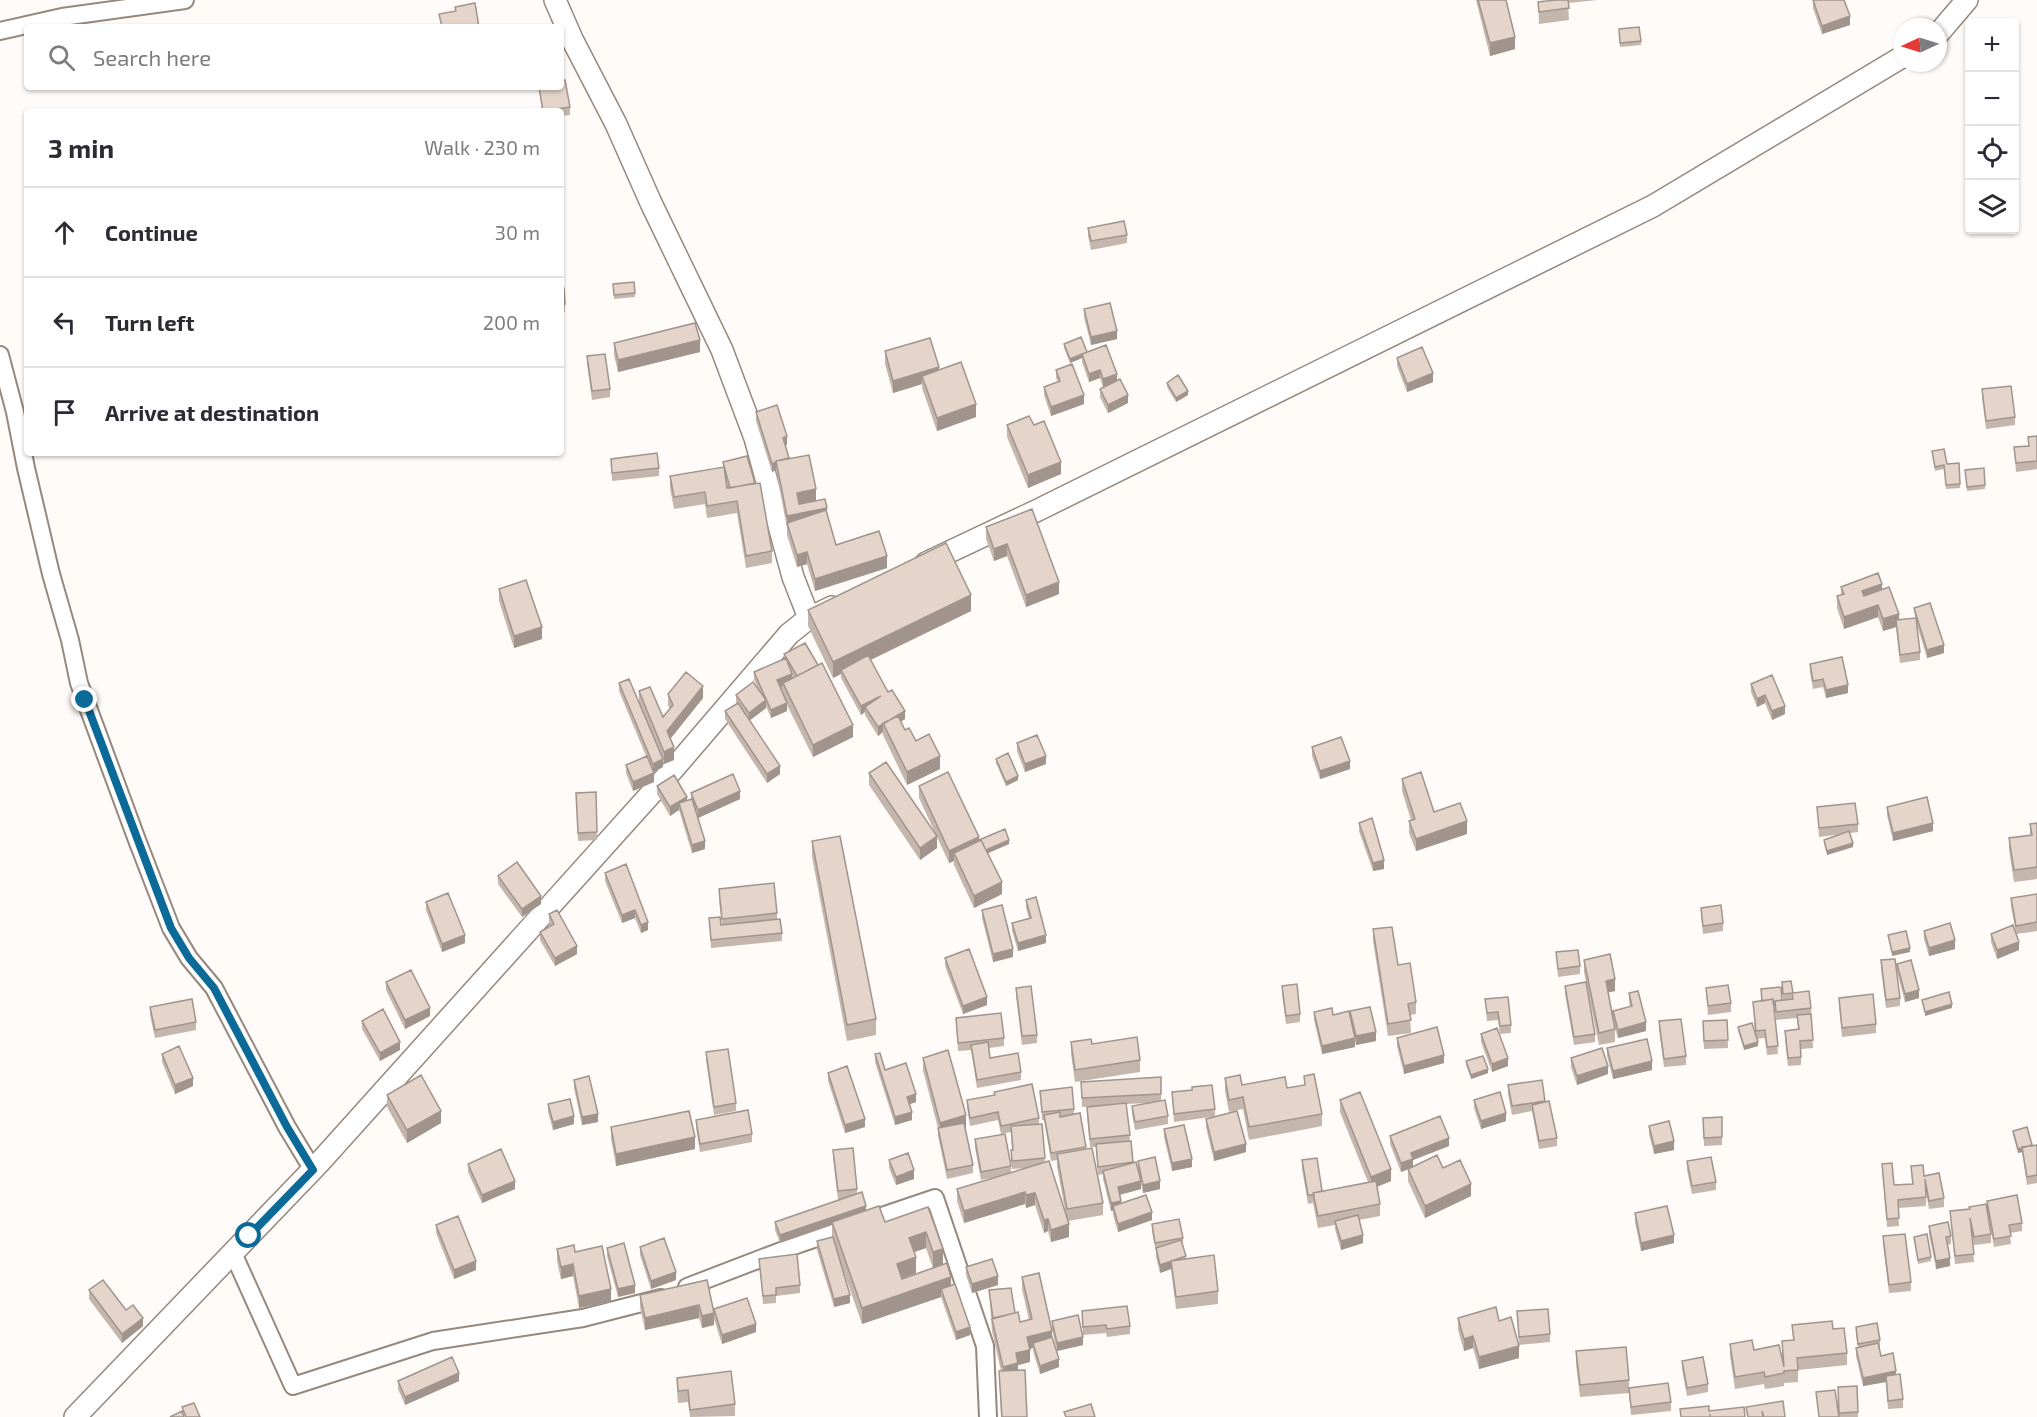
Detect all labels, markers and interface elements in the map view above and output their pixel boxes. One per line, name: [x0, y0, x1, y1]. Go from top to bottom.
north arrow: [1893, 18, 1947, 72]
map controls: [1965, 18, 2019, 234]
button: +: [1965, 18, 2019, 72]
search box: [24, 24, 564, 90]
icon: search: [45, 41, 78, 74]
text: Search here: [93, 44, 211, 70]
button: −: [1965, 72, 2019, 126]
button: locate: [1965, 126, 2019, 180]
text: 3 min: [48, 132, 114, 163]
text: Walk · 230 m: [424, 135, 540, 159]
button: layers: [1965, 180, 2019, 234]
icon: ahead: [48, 216, 81, 249]
text: Continue: [105, 219, 198, 245]
text: 30 m: [495, 220, 540, 244]
icon: left: [48, 306, 81, 339]
text: Turn left: [105, 309, 194, 335]
text: 200 m: [483, 310, 540, 334]
icon: arrive: [48, 396, 81, 429]
text: Arrive at destination: [105, 399, 319, 425]
route end: [71, 686, 97, 712]
route start: [235, 1222, 261, 1248]

